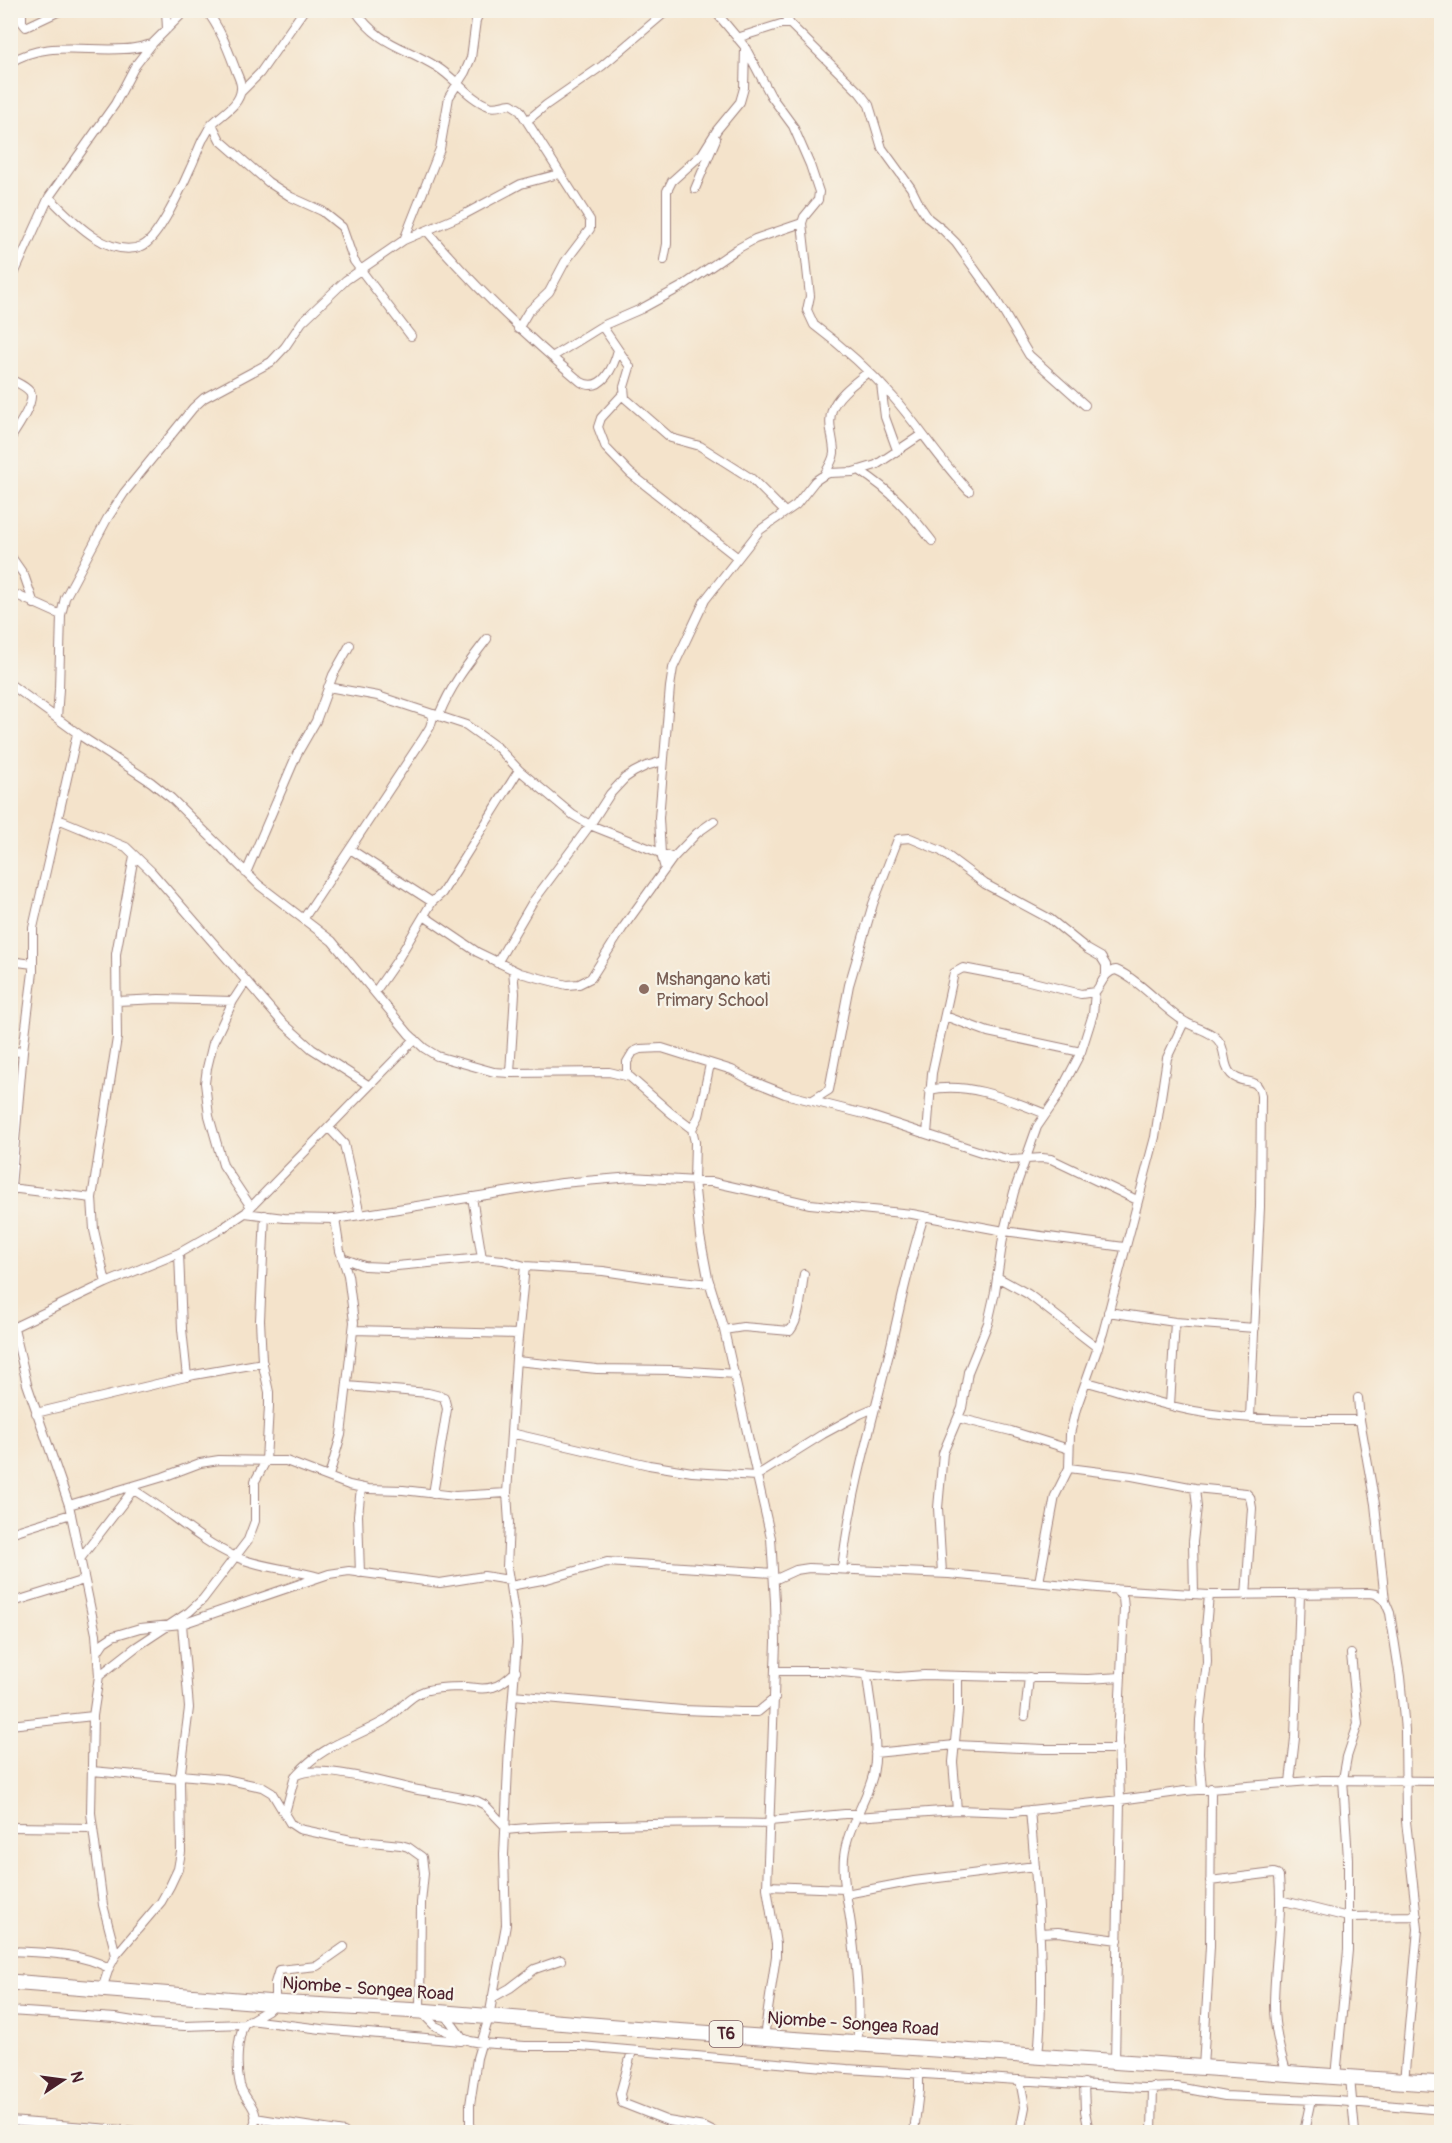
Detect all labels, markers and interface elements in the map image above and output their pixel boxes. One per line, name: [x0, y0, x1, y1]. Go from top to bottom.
place label: Mshangano kati Primary School: [656, 968, 770, 1012]
marker: Mshangano kati Primary School: [637, 982, 651, 996]
street label: Njombe - Songea Road: [281, 1972, 455, 2006]
street label: Njombe - Songea Road: [766, 2007, 940, 2041]
road number: T6: [710, 2021, 742, 2047]
north arrow: [33, 2050, 93, 2110]
text: N: [66, 2069, 88, 2085]

